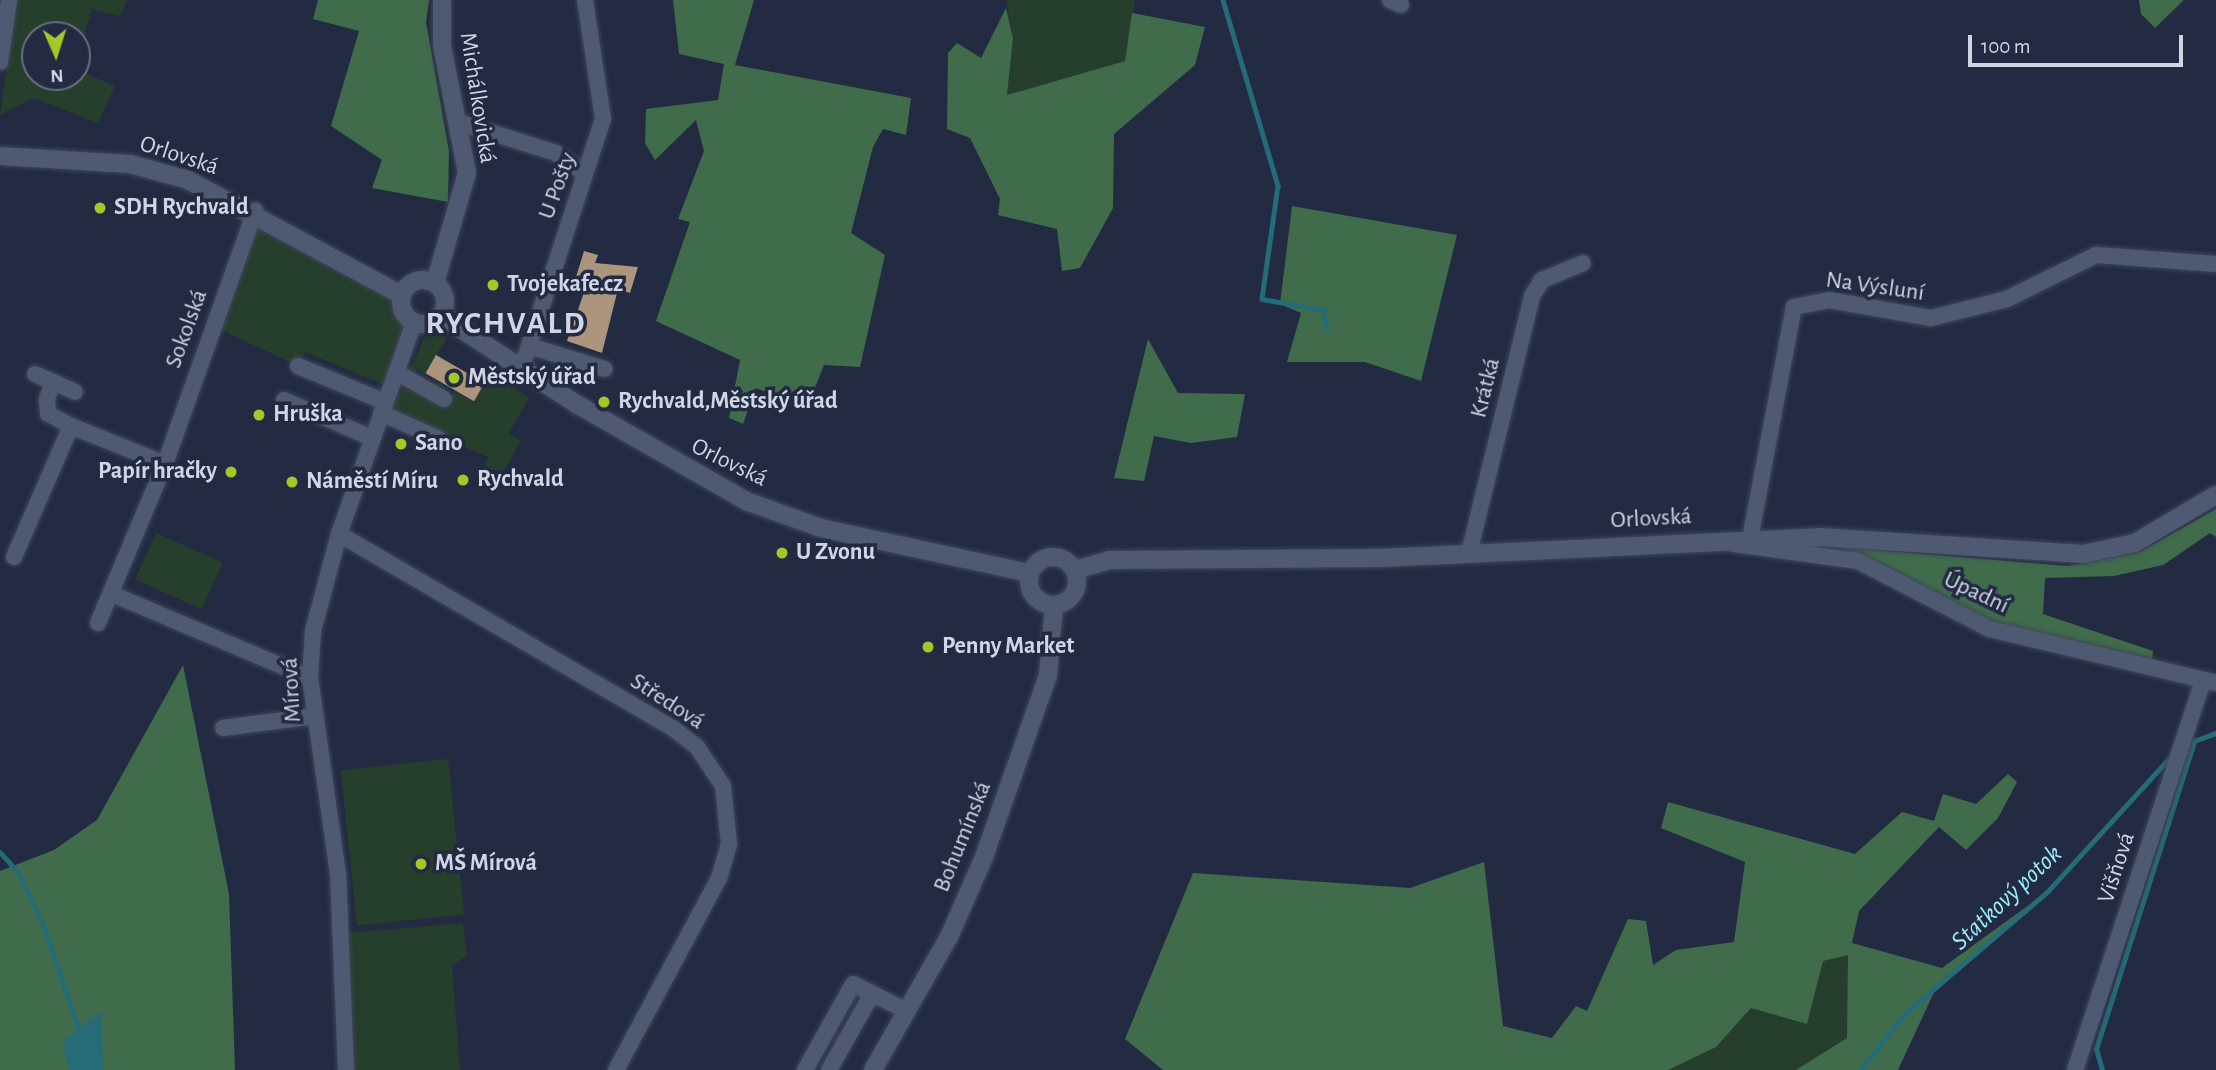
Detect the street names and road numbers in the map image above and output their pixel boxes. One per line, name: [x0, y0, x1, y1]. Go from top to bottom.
street label: Michálkovická: [452, 30, 502, 166]
street label: Orlovská: [136, 130, 222, 182]
street label: U Pošty: [533, 149, 583, 223]
street label: Na Výsluní: [1824, 266, 1926, 308]
street label: Sokolská: [160, 286, 214, 372]
street label: Krátká: [1465, 355, 1507, 421]
street label: Orlovská: [686, 432, 772, 494]
street label: Orlovská: [1610, 503, 1692, 535]
street label: Úpadní: [1939, 565, 2013, 621]
street label: Mírová: [276, 657, 308, 723]
street label: Středová: [625, 667, 709, 737]
street label: Bohumínská: [928, 777, 998, 897]
street label: Višňová: [2092, 829, 2142, 907]

